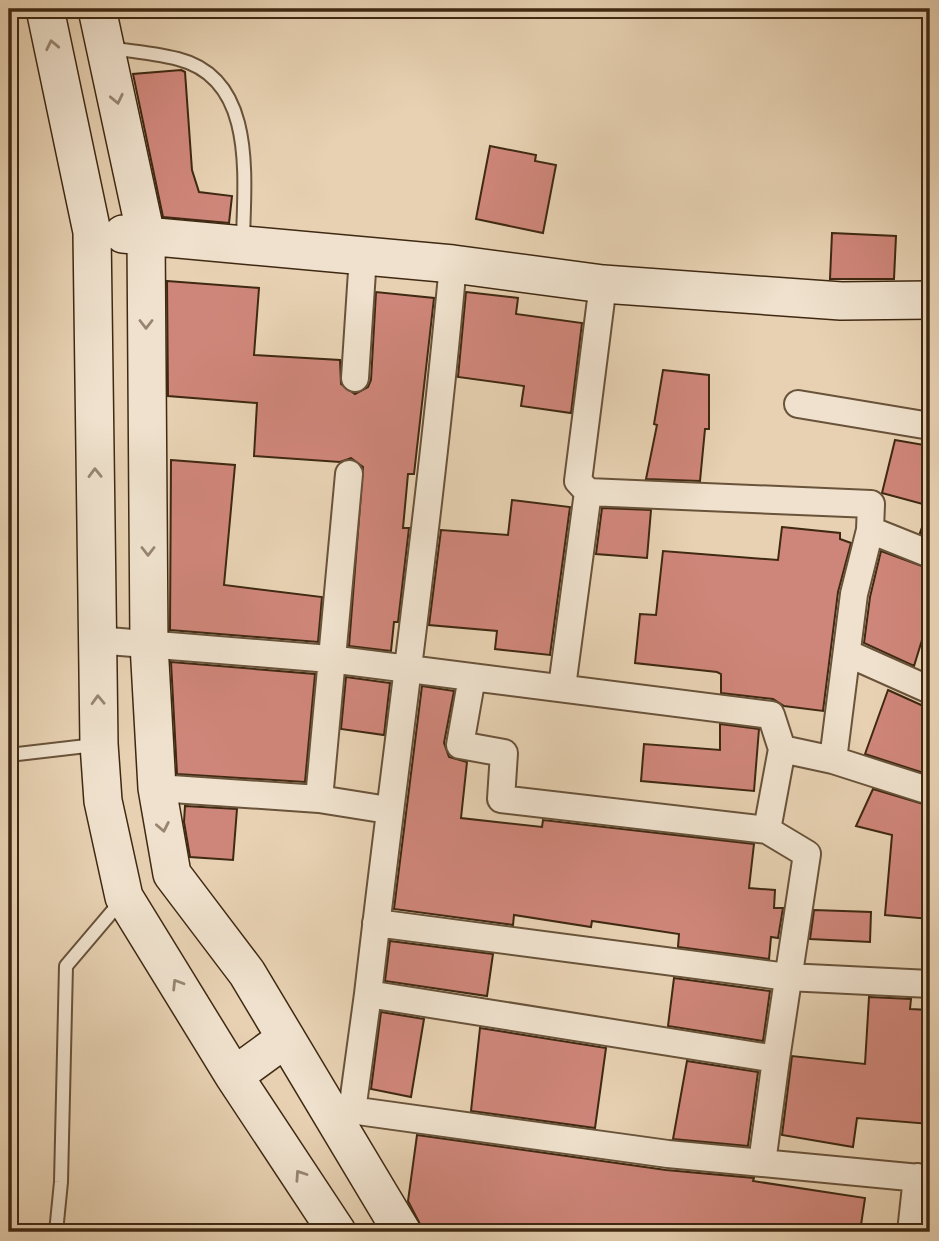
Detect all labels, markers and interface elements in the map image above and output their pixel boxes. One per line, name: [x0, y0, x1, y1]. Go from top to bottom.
one-way arrow: [46, 39, 61, 51]
one-way arrow: [108, 93, 123, 105]
one-way arrow: [138, 319, 154, 330]
one-way arrow: [87, 467, 102, 478]
one-way arrow: [140, 547, 156, 557]
one-way arrow: [90, 694, 106, 705]
one-way arrow: [155, 821, 170, 833]
one-way arrow: [173, 978, 186, 991]
one-way arrow: [295, 1170, 308, 1183]

